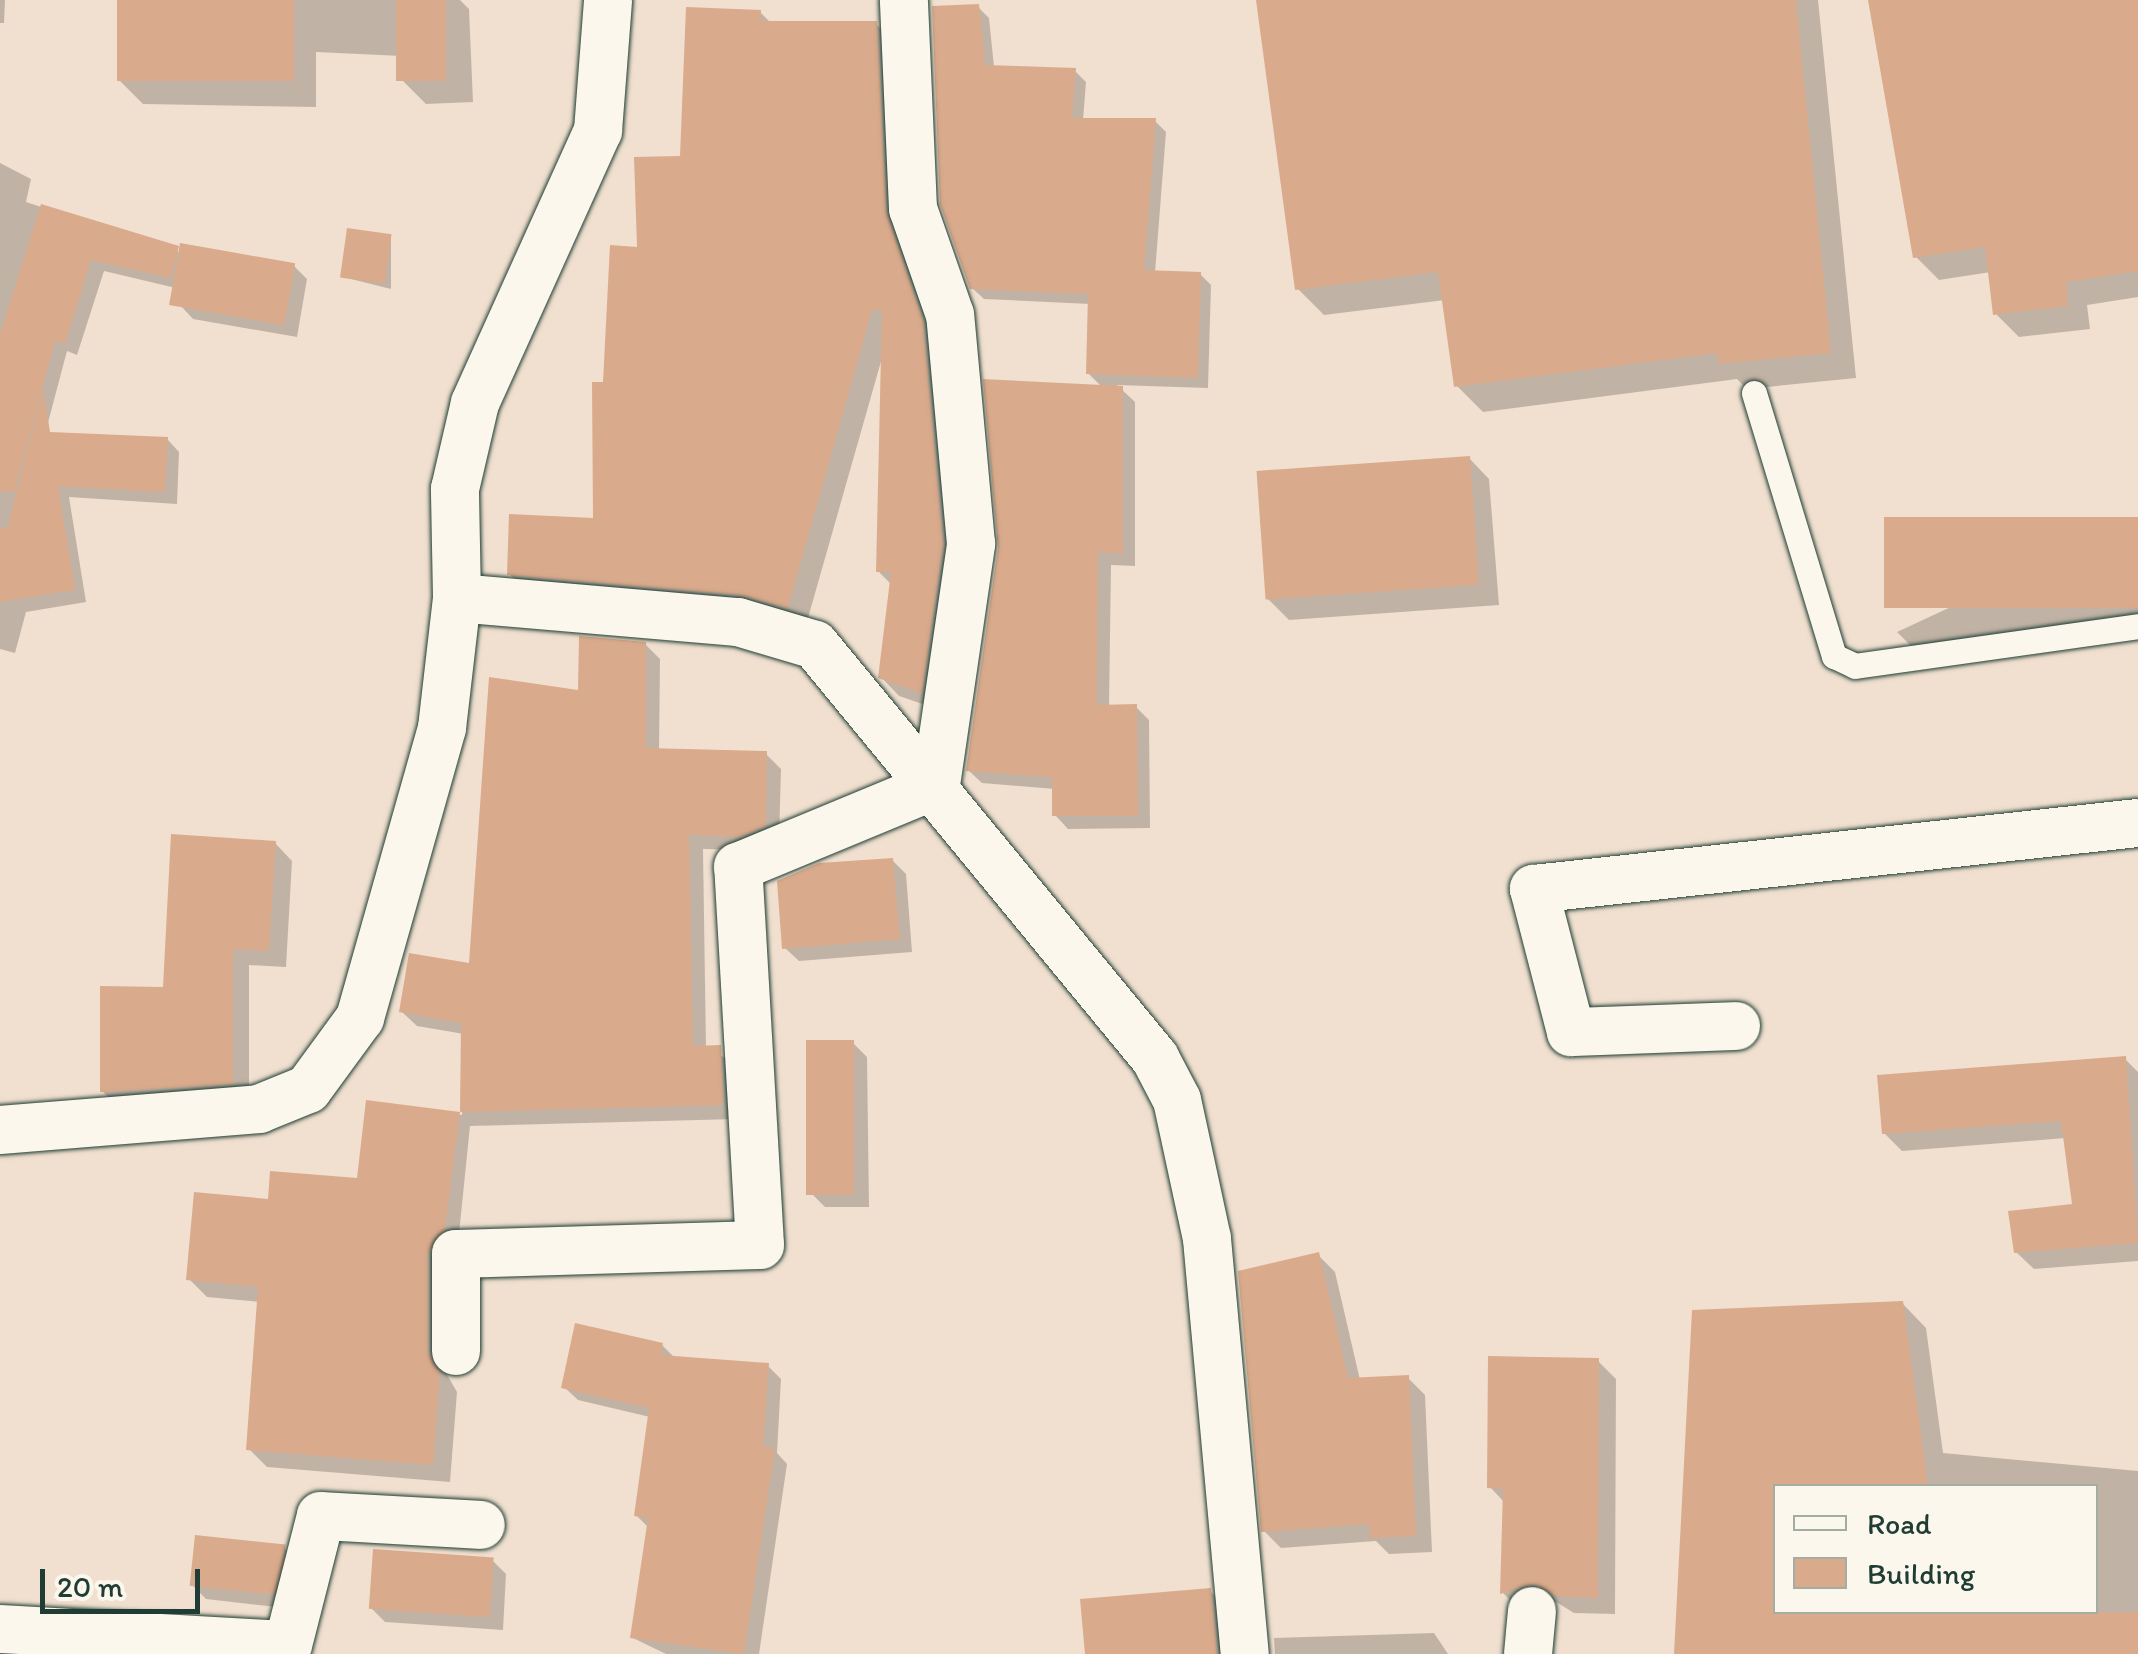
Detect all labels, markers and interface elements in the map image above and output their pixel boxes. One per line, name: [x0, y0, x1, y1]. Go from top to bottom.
legend: [1773, 1484, 2098, 1614]
text: Road: [1867, 1505, 1932, 1542]
scale bar: [45, 1549, 205, 1611]
text: Building: [1867, 1555, 1975, 1592]
text: 20 m: [57, 1568, 123, 1605]

